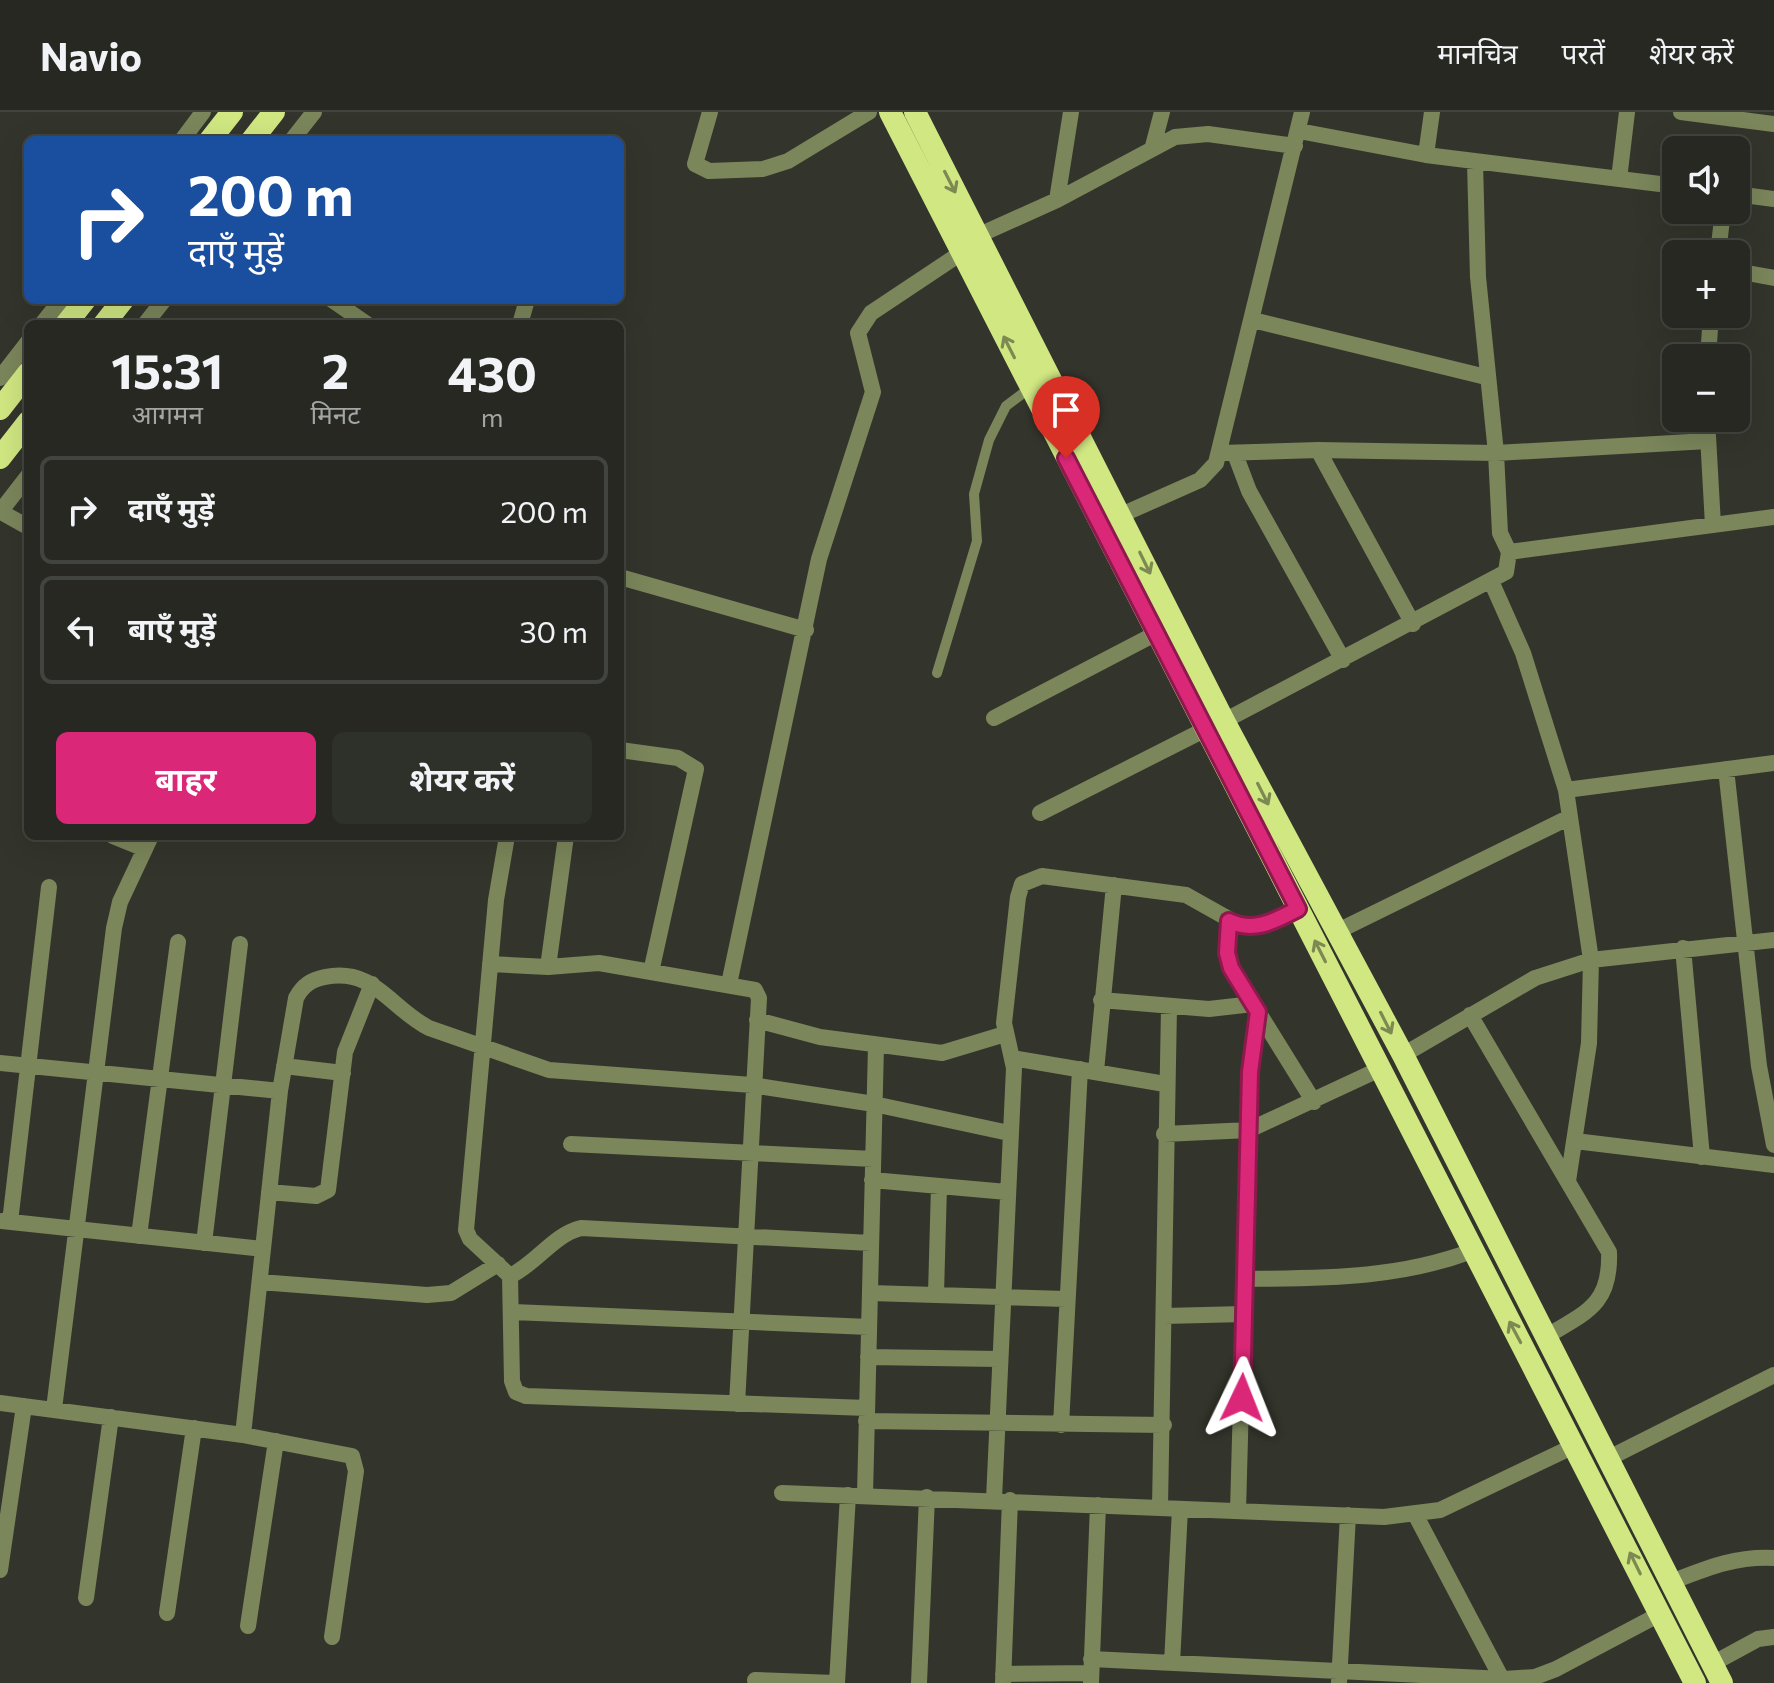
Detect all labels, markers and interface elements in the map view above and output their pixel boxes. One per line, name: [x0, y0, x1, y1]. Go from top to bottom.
text: Navio: [40, 32, 142, 79]
text: मानचित्र: [1438, 36, 1518, 70]
text: परतें: [1562, 36, 1605, 70]
text: शेयर करें: [1649, 36, 1734, 70]
map controls: [1662, 136, 1750, 432]
button: sound: [1662, 136, 1750, 224]
text: 200 m: [188, 159, 354, 228]
icon: right: [56, 168, 160, 272]
one-way arrow: [942, 169, 958, 193]
text: दाएँ मुड़ें: [188, 228, 284, 272]
button: +: [1662, 240, 1750, 328]
one-way arrow: [1000, 335, 1016, 359]
text: 15:31: [111, 340, 223, 399]
text: 2: [322, 340, 349, 399]
text: 430: [447, 343, 537, 402]
button: −: [1662, 344, 1750, 432]
pin: [1032, 376, 1100, 458]
icon: arrive: [1044, 388, 1088, 432]
text: आगमन: [132, 398, 203, 429]
text: मिनट: [310, 398, 360, 429]
text: m: [481, 401, 503, 432]
icon: right: [60, 488, 104, 532]
text: दाएँ मुड़ें: [128, 489, 214, 526]
text: 200 m: [500, 492, 588, 529]
one-way arrow: [1137, 550, 1153, 574]
icon: left: [60, 608, 104, 652]
text: बाएँ मुड़ें: [128, 609, 216, 646]
text: 30 m: [519, 612, 588, 649]
button: बाहर: [56, 732, 316, 824]
button: शेयर करें: [332, 732, 592, 824]
one-way arrow: [1255, 782, 1271, 806]
one-way arrow: [1312, 940, 1328, 964]
one-way arrow: [1379, 1011, 1394, 1035]
one-way arrow: [1506, 1321, 1522, 1345]
position arrow: [1200, 1356, 1284, 1440]
one-way arrow: [1626, 1552, 1642, 1576]

